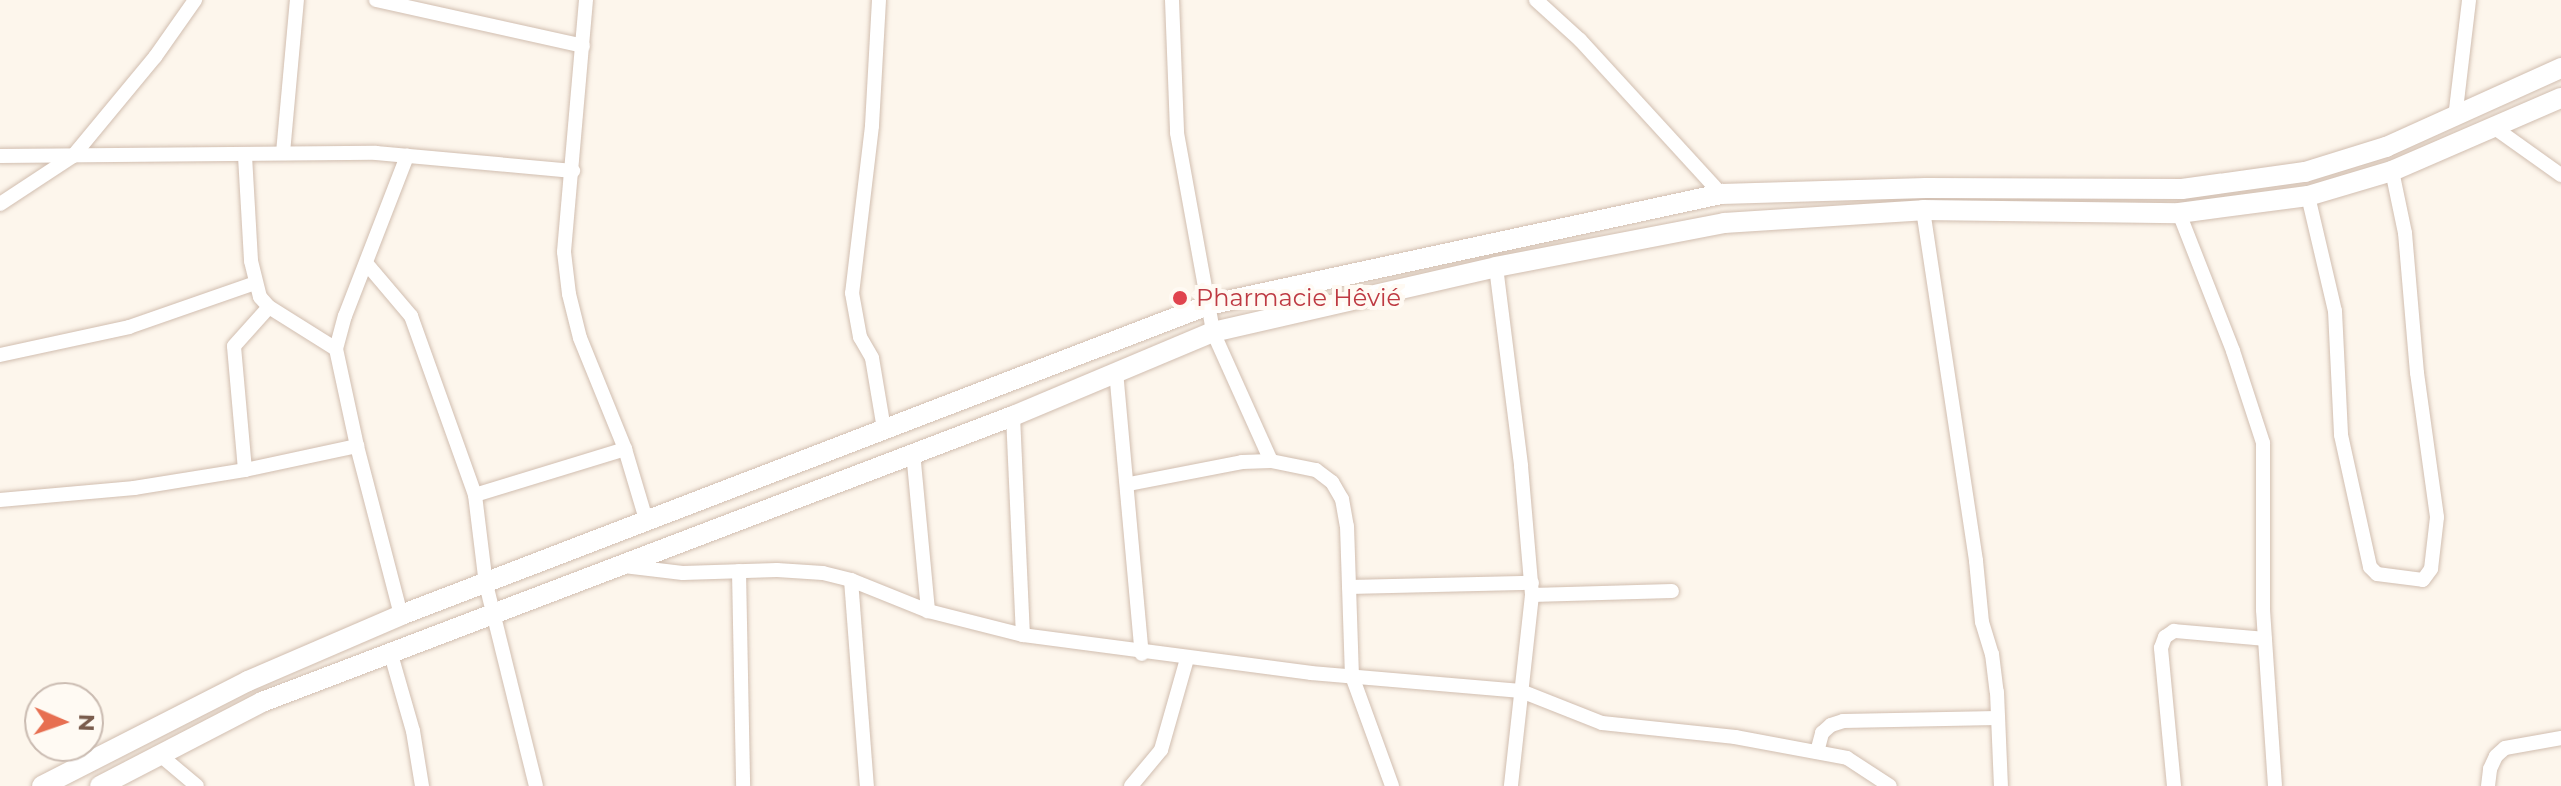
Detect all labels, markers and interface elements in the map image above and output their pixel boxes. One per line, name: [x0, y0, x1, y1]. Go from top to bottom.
place label: Pharmacie Hêvié: [1196, 284, 1401, 312]
marker: Pharmacie Hêvié: [1171, 289, 1189, 307]
north arrow: [24, 682, 104, 762]
text: N: [73, 713, 100, 732]

